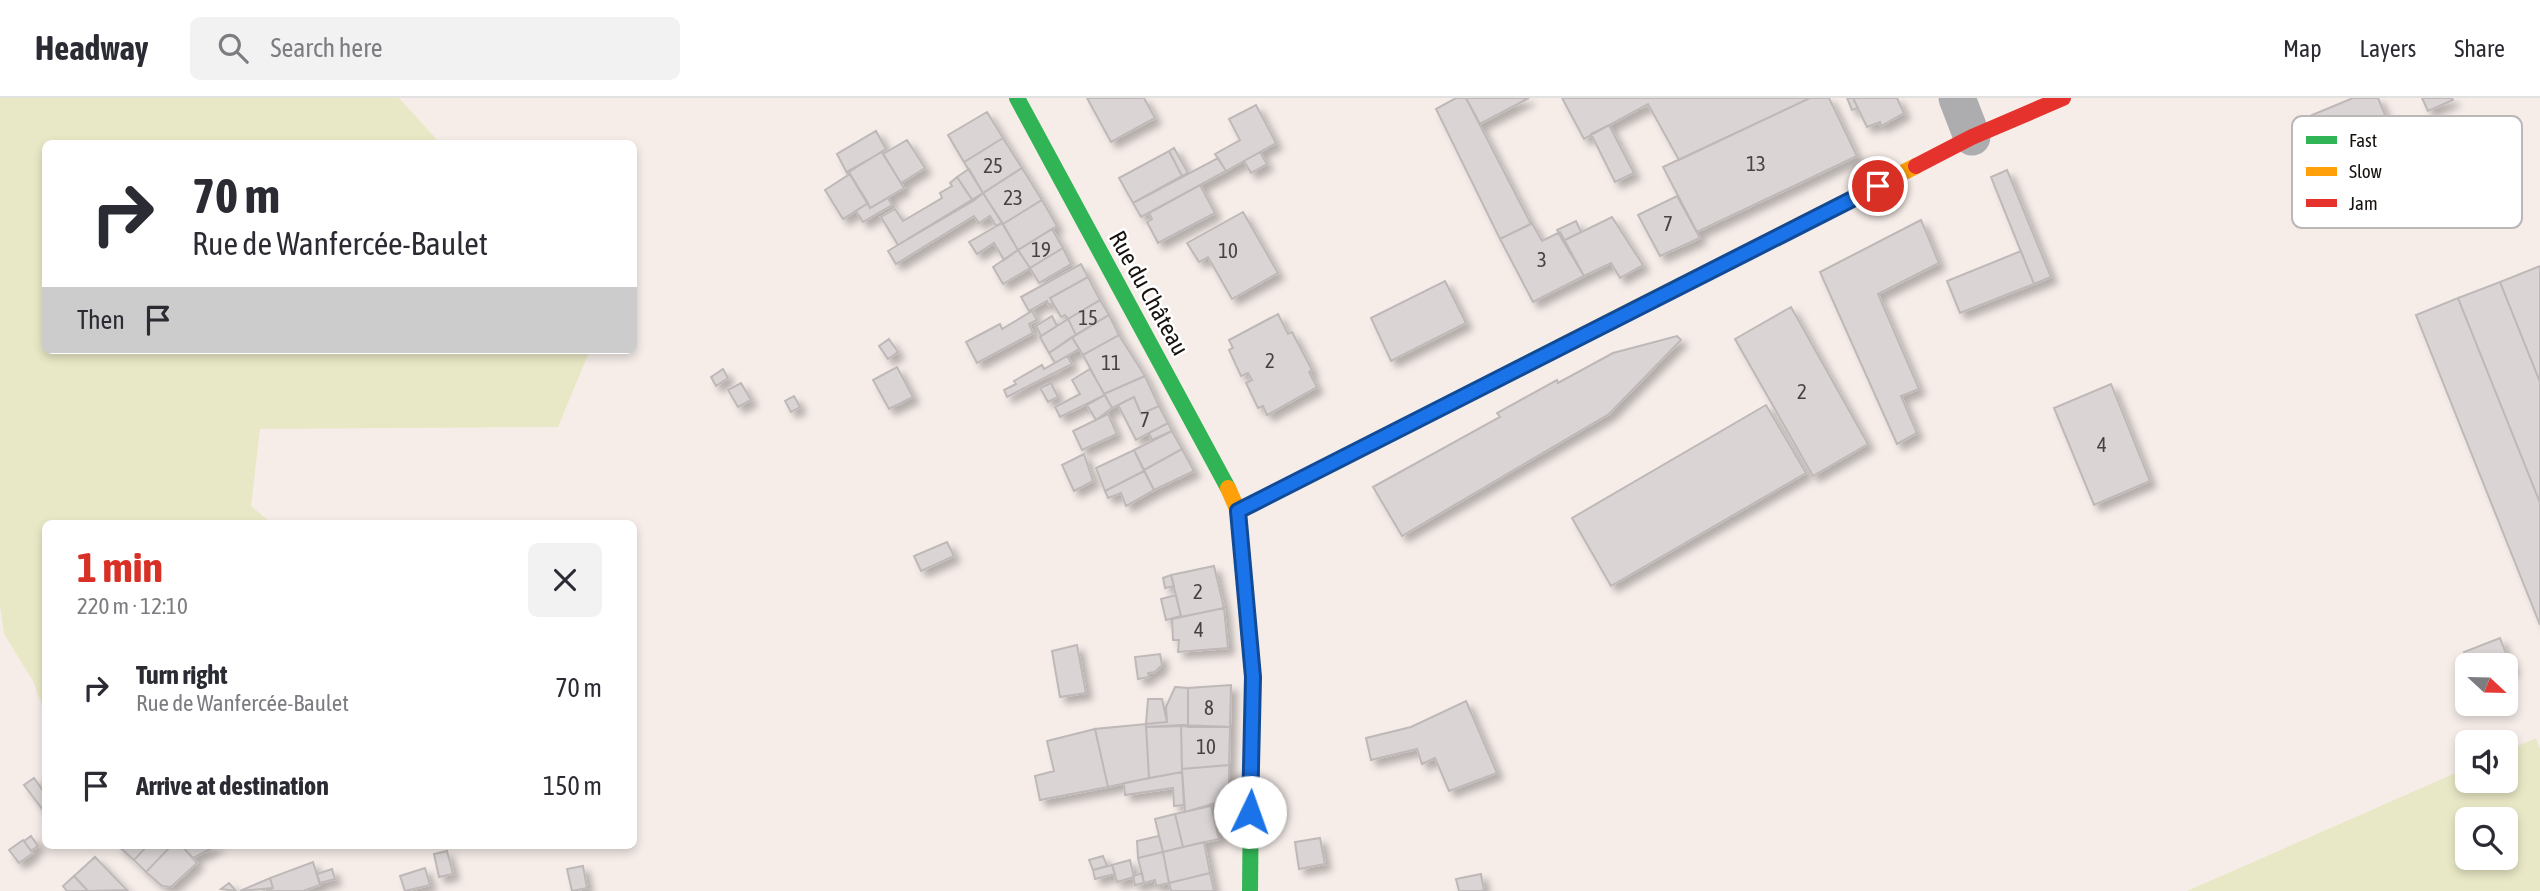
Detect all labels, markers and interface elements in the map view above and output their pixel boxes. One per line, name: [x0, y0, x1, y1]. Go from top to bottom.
search box: [190, 17, 680, 80]
text: Headway: [35, 29, 148, 67]
icon: search: [214, 29, 252, 67]
text: Search here: [270, 33, 383, 63]
text: Map: [2283, 35, 2322, 62]
text: Layers: [2360, 35, 2416, 62]
text: Share: [2454, 35, 2505, 62]
legend: [2292, 116, 2522, 228]
text: Fast: [2349, 129, 2377, 151]
house number: 13: [1746, 151, 1766, 175]
house number: 25: [983, 153, 1003, 177]
pin: [1848, 156, 1908, 216]
text: Slow: [2349, 160, 2383, 182]
text: 70 m: [192, 167, 280, 223]
icon: arrive: [1859, 167, 1897, 205]
icon: right: [77, 168, 168, 259]
house number: 23: [1003, 185, 1023, 209]
text: Jam: [2349, 192, 2378, 214]
house number: 7: [1663, 211, 1673, 235]
text: Rue de Wanfercée-Baulet: [192, 225, 488, 262]
street label: Rue du Château: [1104, 226, 1194, 360]
house number: 19: [1031, 237, 1051, 261]
house number: 10: [1218, 238, 1238, 262]
house number: 3: [1537, 247, 1547, 271]
icon: arrive: [139, 301, 177, 339]
text: Then: [77, 305, 125, 335]
house number: 15: [1078, 305, 1098, 329]
house number: 2: [1265, 348, 1275, 372]
house number: 11: [1101, 350, 1121, 374]
house number: 2: [1797, 379, 1807, 403]
house number: 7: [1140, 407, 1150, 431]
house number: 4: [2097, 432, 2107, 456]
text: 1 min: [77, 543, 163, 591]
button: close: [528, 543, 602, 617]
house number: 2: [1193, 579, 1203, 603]
text: 220 m · 12:10: [77, 593, 188, 619]
house number: 4: [1194, 617, 1204, 641]
north arrow: [2455, 653, 2518, 716]
map controls: [2455, 653, 2518, 870]
text: Turn right: [136, 660, 227, 690]
icon: right: [77, 669, 115, 707]
text: 70 m: [555, 673, 602, 703]
text: Rue de Wanfercée-Baulet: [136, 690, 349, 716]
house number: 8: [1204, 695, 1214, 719]
button: sound: [2455, 730, 2518, 793]
house number: 10: [1196, 734, 1216, 758]
icon: arrive: [77, 767, 115, 805]
text: Arrive at destination: [136, 771, 329, 801]
text: 150 m: [543, 771, 602, 801]
position arrow: [1213, 775, 1287, 849]
button: search: [2455, 807, 2518, 870]

